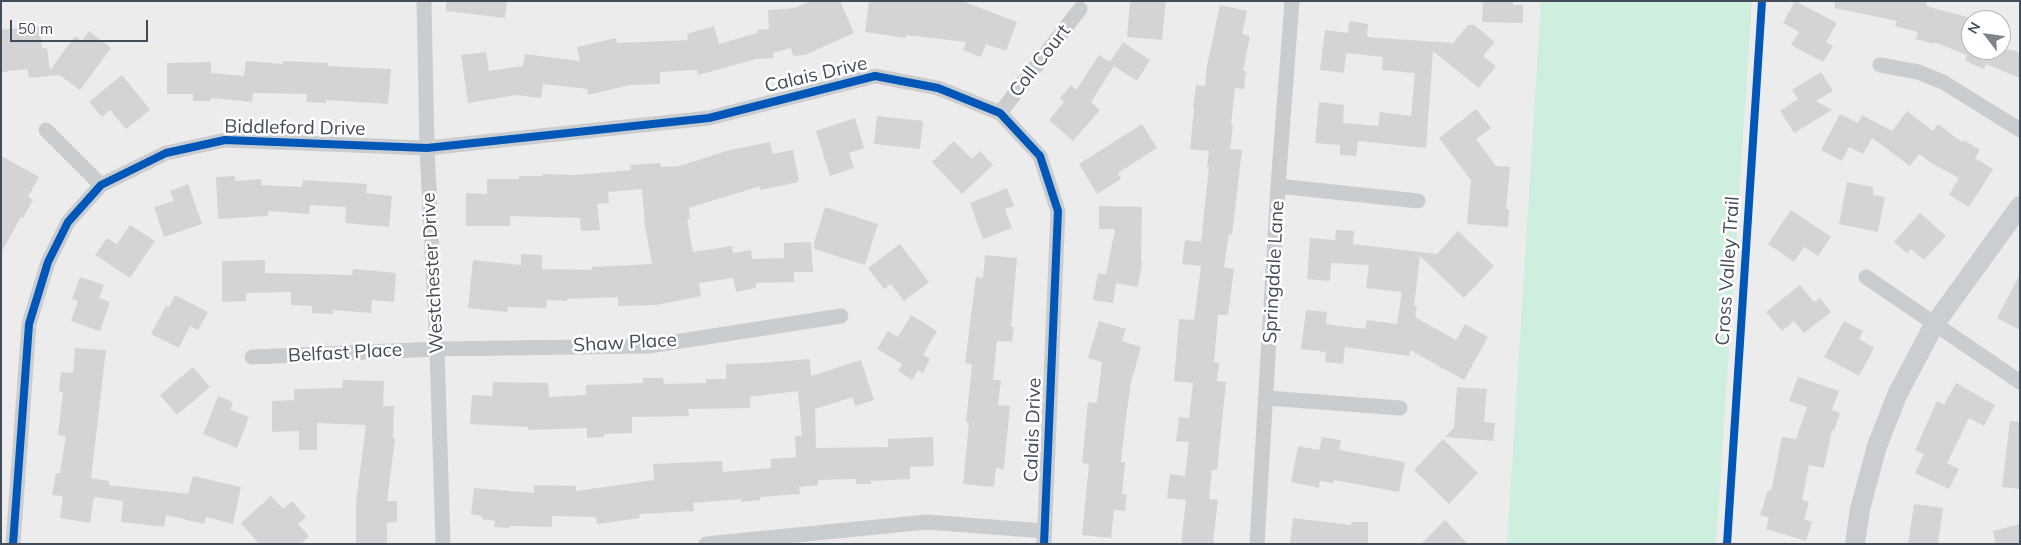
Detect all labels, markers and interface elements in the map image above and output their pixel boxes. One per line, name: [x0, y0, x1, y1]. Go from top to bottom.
scale bar: [12, 10, 150, 42]
north arrow: [1961, 10, 2011, 60]
text: 50 m: [18, 19, 53, 38]
text: N: [1963, 19, 1984, 37]
street label: Coll Court: [1005, 20, 1075, 102]
street label: Calais Drive: [762, 52, 870, 98]
street label: Biddleford Drive: [224, 115, 366, 141]
street label: Westchester Drive: [417, 192, 449, 354]
street label: Cross Valley Trail: [1711, 196, 1745, 346]
street label: Springdale Lane: [1259, 200, 1289, 344]
street label: Shaw Place: [573, 329, 677, 357]
street label: Belfast Place: [287, 339, 403, 367]
street label: Calais Drive: [1020, 377, 1046, 483]

